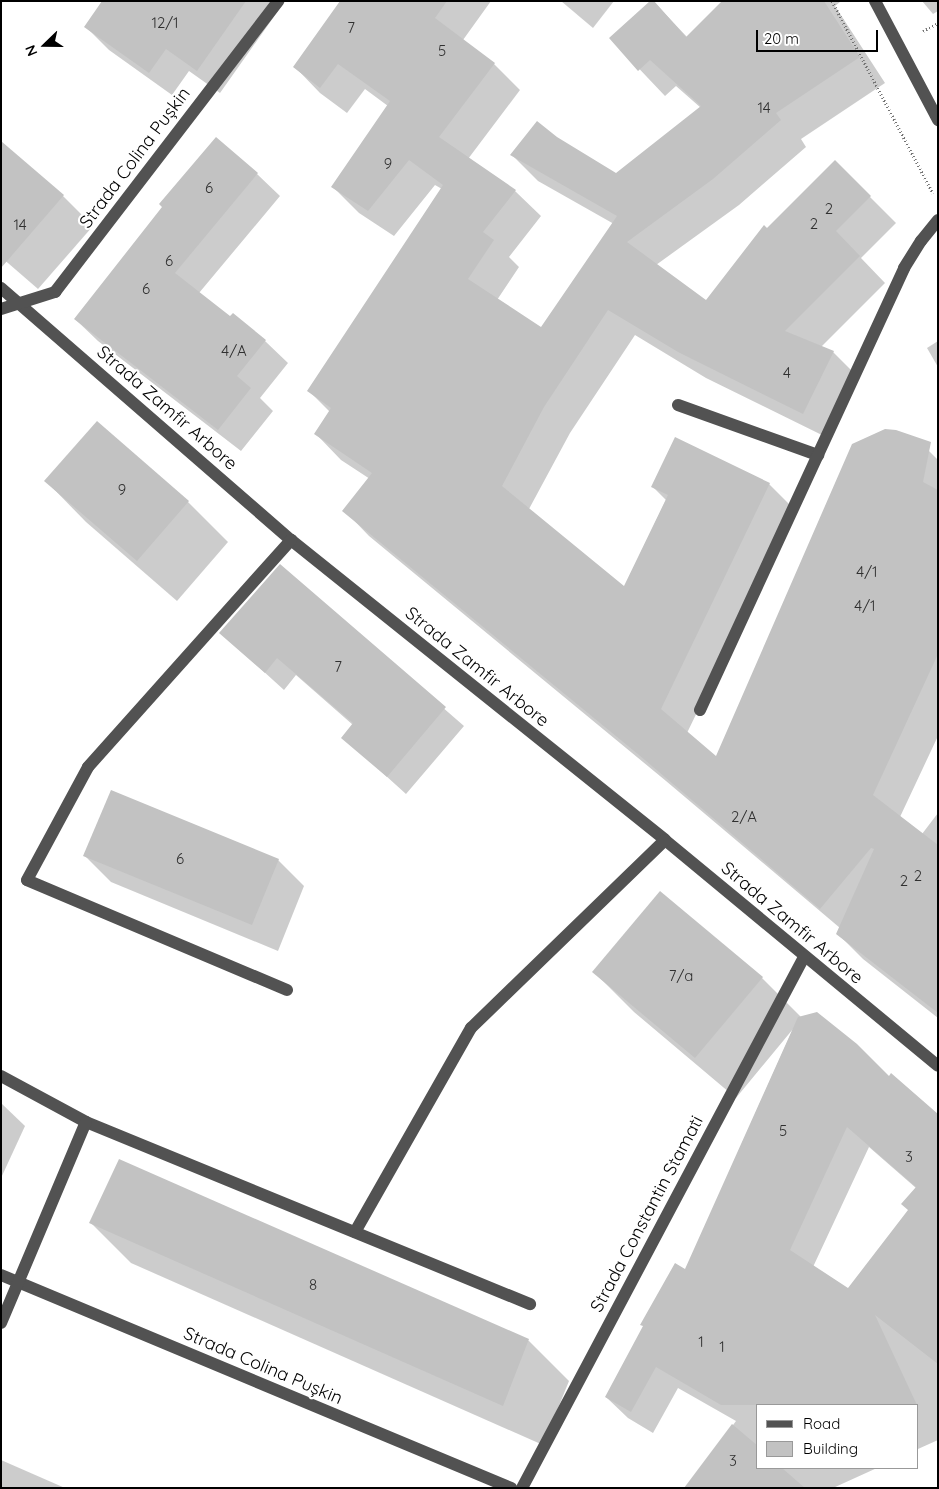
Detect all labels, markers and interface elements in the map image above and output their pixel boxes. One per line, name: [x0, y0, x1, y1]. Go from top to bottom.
house number: 12/1: [151, 14, 179, 32]
house number: 7: [347, 19, 355, 37]
north arrow: [20, 20, 70, 70]
scale bar: [759, 20, 882, 52]
text: 20 m: [764, 29, 799, 48]
text: N: [21, 42, 41, 59]
house number: 5: [438, 42, 446, 60]
street label: Strada Colina Pușkin: [75, 83, 195, 233]
house number: 14: [757, 99, 771, 117]
house number: 9: [384, 155, 392, 173]
house number: 6: [205, 179, 213, 197]
house number: 2: [825, 200, 833, 218]
house number: 2: [810, 215, 818, 233]
house number: 14: [13, 216, 27, 234]
house number: 6: [165, 252, 173, 270]
house number: 6: [142, 280, 150, 298]
street label: Strada Zamfir Arbore: [92, 341, 242, 475]
house number: 4/A: [221, 342, 247, 360]
house number: 4: [783, 364, 791, 382]
house number: 9: [118, 481, 126, 499]
house number: 4/1: [856, 563, 878, 581]
house number: 4/1: [854, 597, 876, 615]
street label: Strada Zamfir Arbore: [401, 602, 553, 732]
house number: 7: [334, 658, 342, 676]
house number: 2/A: [731, 808, 757, 826]
house number: 6: [176, 850, 184, 868]
street label: Strada Zamfir Arbore: [717, 857, 867, 989]
house number: 2: [914, 867, 922, 885]
house number: 2: [900, 872, 908, 890]
house number: 7/a: [669, 967, 693, 985]
street label: Strada Constantin Stamati: [586, 1112, 708, 1316]
house number: 5: [779, 1122, 787, 1140]
house number: 3: [905, 1148, 913, 1166]
house number: 8: [309, 1276, 317, 1294]
street label: Strada Colina Pușkin: [180, 1323, 346, 1409]
house number: 1: [698, 1333, 704, 1351]
house number: 1: [719, 1338, 725, 1356]
legend: [756, 1404, 919, 1469]
text: Road: [803, 1414, 840, 1433]
text: Building: [803, 1439, 858, 1458]
house number: 3: [729, 1452, 737, 1470]

